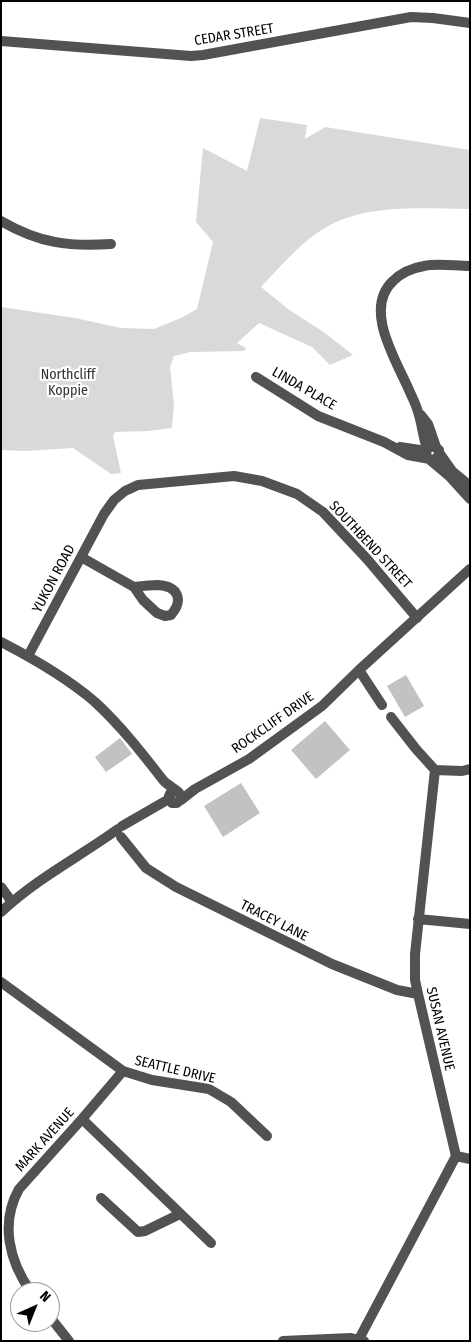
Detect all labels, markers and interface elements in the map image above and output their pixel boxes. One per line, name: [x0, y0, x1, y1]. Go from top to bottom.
street label: CEDAR STREET: [193, 20, 275, 50]
street label: LINDA PLACE: [269, 364, 339, 414]
park label: Northcliff Koppie: [41, 367, 95, 400]
street label: SOUTHBEND STREET: [325, 498, 415, 592]
street label: YUKON ROAD: [29, 542, 79, 616]
street label: ROCKCLIFF DRIVE: [229, 689, 317, 757]
street label: TRACEY LANE: [237, 897, 311, 945]
street label: SUSAN AVENUE: [422, 986, 458, 1072]
street label: SEATTLE DRIVE: [133, 1053, 217, 1087]
street label: MARK AVENUE: [12, 1105, 78, 1175]
north arrow: [10, 1282, 60, 1332]
text: N: [36, 1288, 54, 1306]

